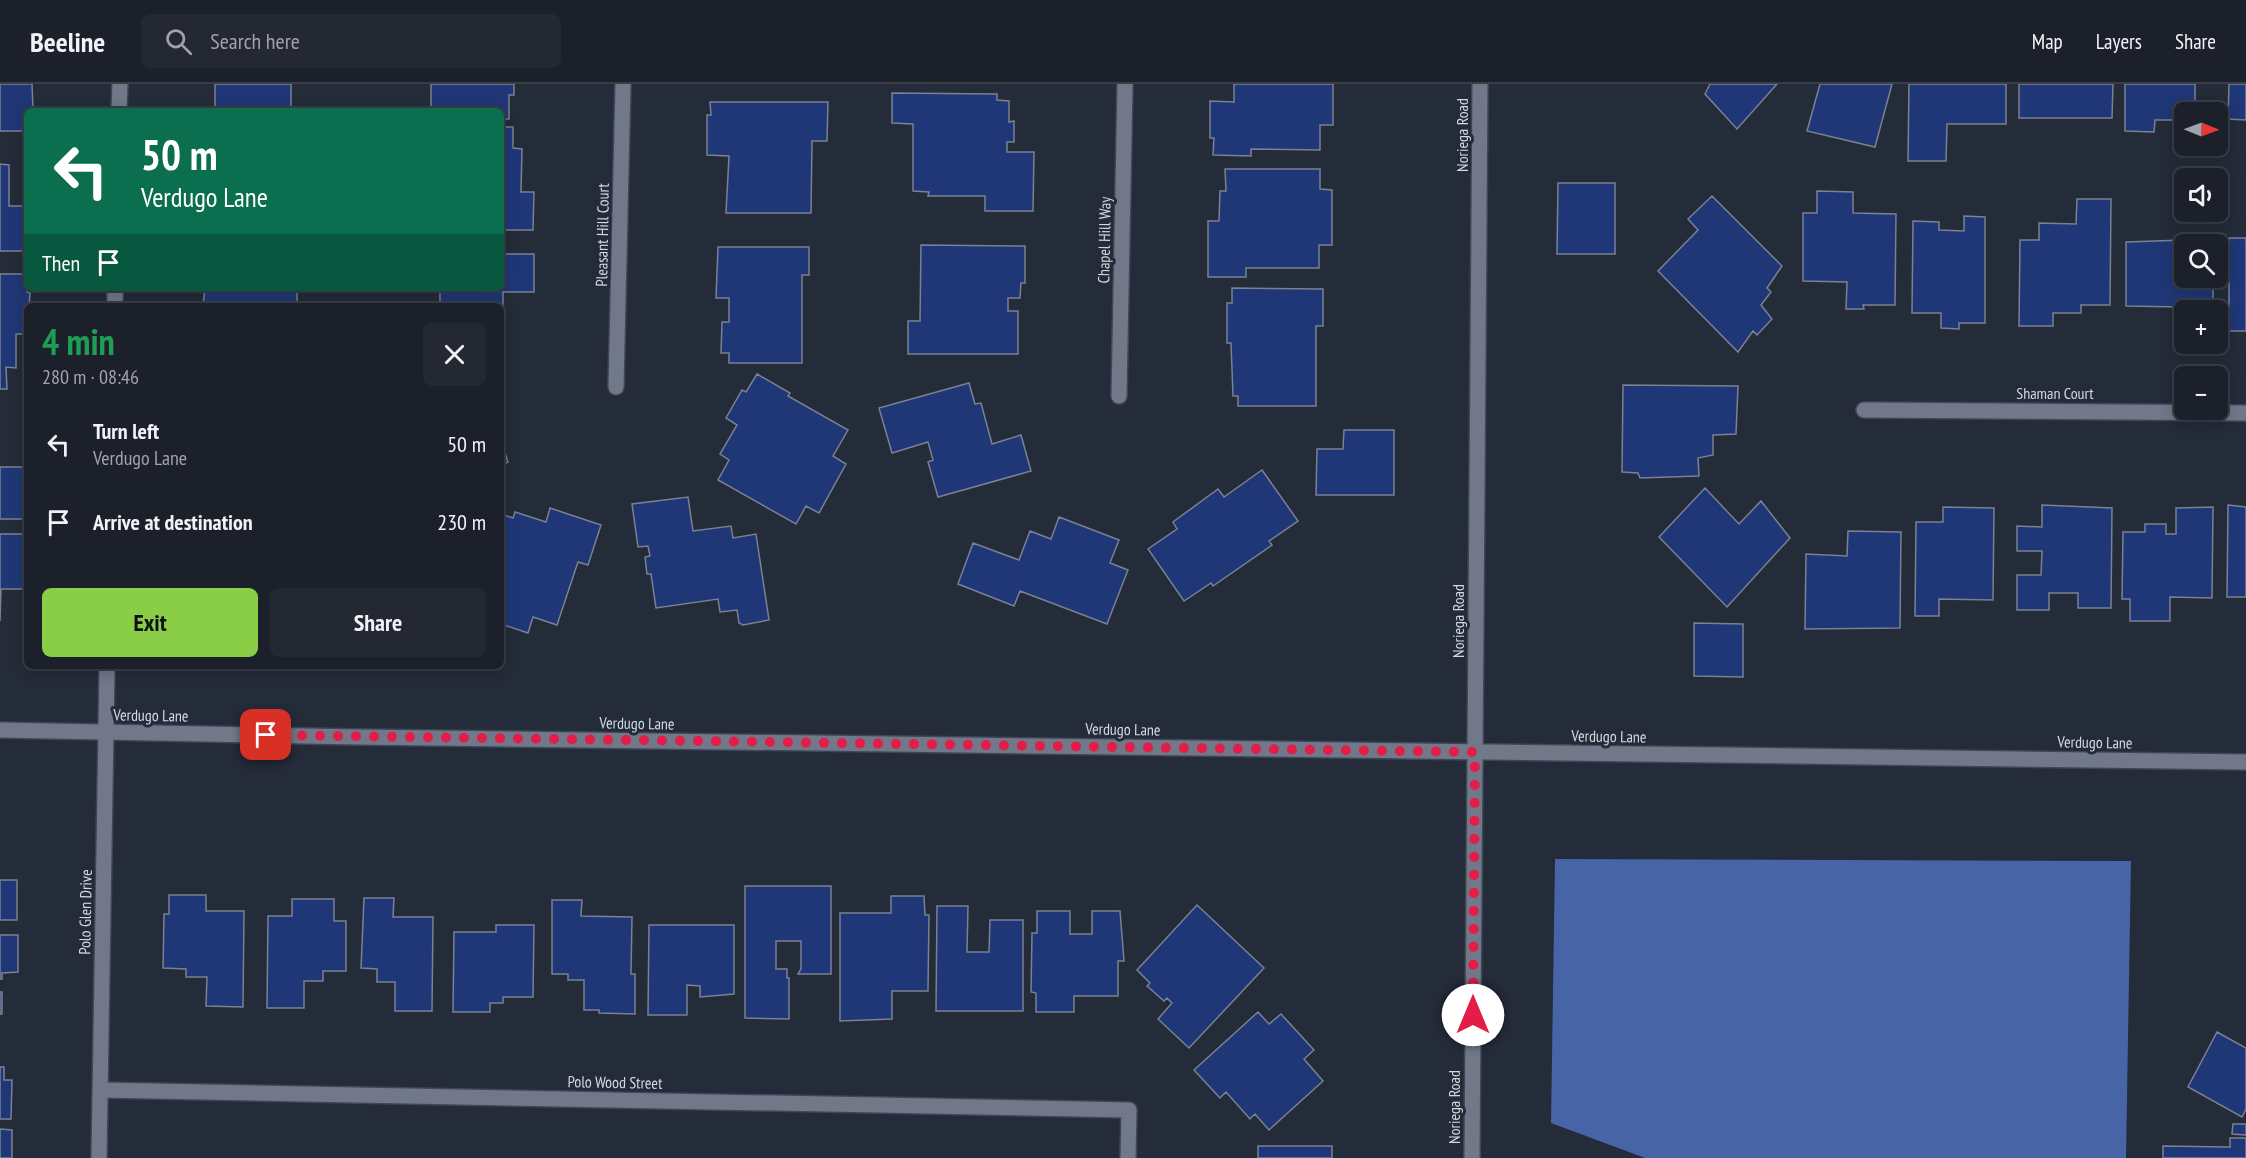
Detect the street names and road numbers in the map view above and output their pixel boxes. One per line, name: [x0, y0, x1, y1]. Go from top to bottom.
street label: Noriega Road: [1452, 98, 1472, 172]
street label: Pleasant Hill Court: [591, 183, 613, 287]
street label: Chapel Hill Way: [1093, 196, 1115, 284]
street label: Shaman Court: [2016, 383, 2094, 403]
street label: Noriega Road: [1448, 584, 1468, 658]
street label: Verdugo Lane: [112, 704, 189, 726]
street label: Verdugo Lane: [598, 712, 675, 734]
street label: Verdugo Lane: [1084, 718, 1161, 740]
street label: Verdugo Lane: [1570, 725, 1647, 747]
street label: Verdugo Lane: [2056, 731, 2133, 753]
street label: Polo Glen Drive: [74, 869, 96, 955]
street label: Noriega Road: [1444, 1070, 1464, 1144]
street label: Polo Wood Street: [567, 1071, 663, 1093]

